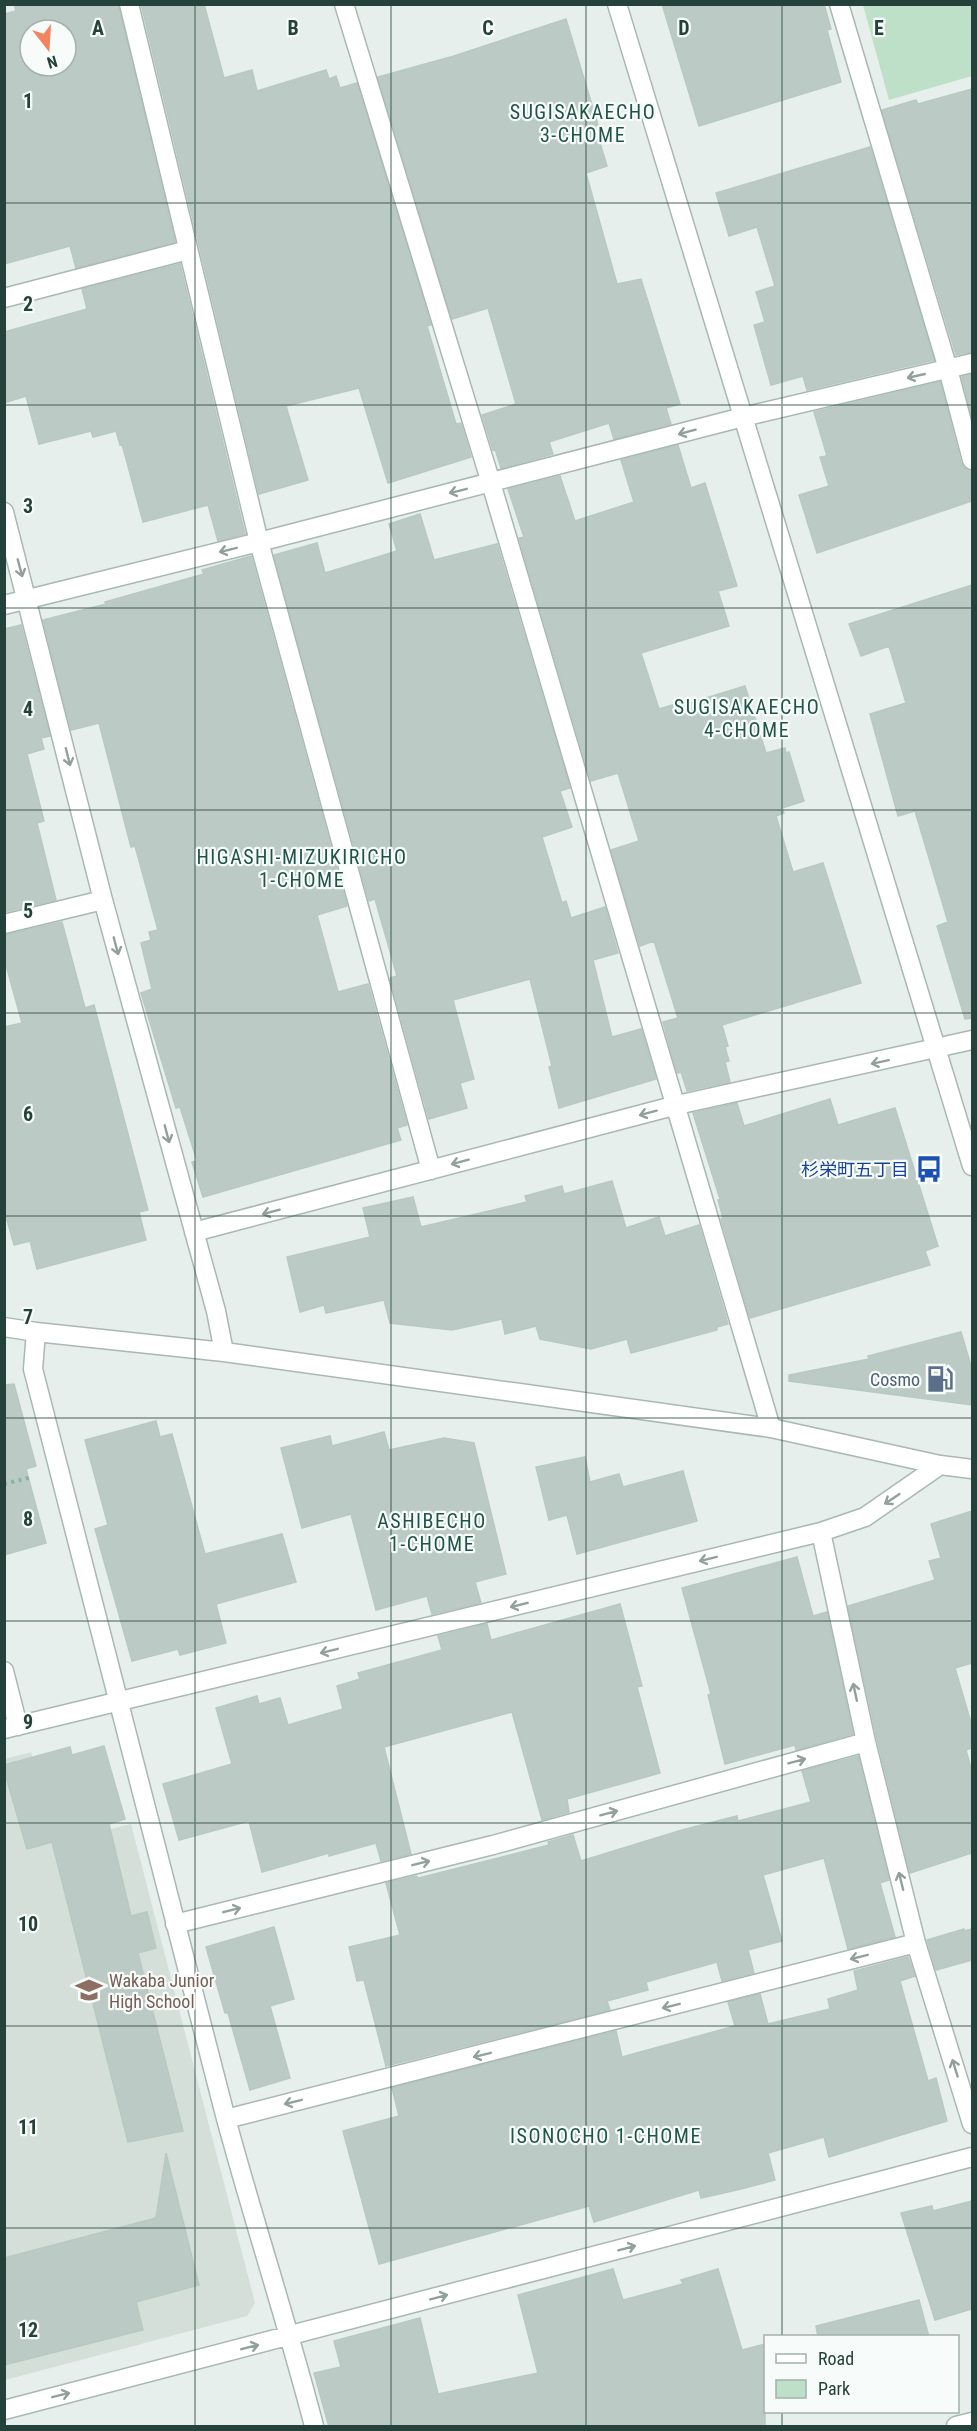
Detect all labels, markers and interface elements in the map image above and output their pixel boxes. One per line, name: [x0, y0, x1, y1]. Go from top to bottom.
text: A: [92, 16, 104, 40]
text: B: [287, 16, 299, 40]
text: C: [482, 16, 494, 40]
text: D: [678, 16, 690, 40]
text: E: [874, 16, 884, 40]
north arrow: [18, 18, 78, 78]
text: N: [45, 51, 60, 72]
text: 1: [23, 89, 33, 113]
district label: SUGISAKAECHO 3-CHOME: [510, 100, 656, 147]
text: 2: [23, 292, 33, 316]
one-way arrow: [906, 371, 925, 383]
one-way arrow: [678, 426, 697, 438]
one-way arrow: [448, 486, 467, 498]
text: 3: [23, 494, 33, 518]
one-way arrow: [219, 544, 238, 556]
one-way arrow: [15, 558, 26, 577]
district label: SUGISAKAECHO 4-CHOME: [674, 695, 820, 742]
text: 4: [23, 697, 33, 721]
one-way arrow: [62, 747, 74, 766]
district label: HIGASHI-MIZUKIRICHO 1-CHOME: [196, 845, 408, 892]
text: 5: [23, 899, 33, 923]
one-way arrow: [111, 936, 122, 955]
one-way arrow: [870, 1057, 890, 1068]
text: 6: [23, 1102, 33, 1126]
one-way arrow: [639, 1107, 658, 1119]
one-way arrow: [162, 1124, 173, 1143]
bus stop icon: 杉栄町五丁目: [914, 1154, 944, 1184]
one-way arrow: [450, 1157, 469, 1168]
place label: 杉栄町五丁目: [801, 1159, 909, 1180]
one-way arrow: [262, 1206, 281, 1218]
text: 7: [23, 1305, 33, 1329]
fuel station icon: Cosmo: [925, 1364, 955, 1394]
place label: Cosmo: [870, 1369, 920, 1390]
one-way arrow: [883, 1492, 900, 1505]
text: 8: [23, 1507, 33, 1531]
district label: ASHIBECHO 1-CHOME: [377, 1509, 487, 1556]
one-way arrow: [699, 1554, 718, 1566]
one-way arrow: [509, 1599, 528, 1611]
one-way arrow: [320, 1645, 339, 1657]
one-way arrow: [849, 1682, 860, 1702]
text: 9: [23, 1710, 33, 1734]
one-way arrow: [787, 1755, 806, 1766]
one-way arrow: [599, 1807, 618, 1818]
one-way arrow: [411, 1856, 430, 1868]
one-way arrow: [894, 1872, 906, 1891]
one-way arrow: [222, 1904, 241, 1916]
text: 10: [18, 1912, 38, 1936]
one-way arrow: [850, 1952, 869, 1964]
place label: Wakaba Junior High School: [109, 1970, 215, 2012]
school or university icon: Wakaba Junior High School: [74, 1975, 104, 2005]
one-way arrow: [661, 2001, 680, 2012]
one-way arrow: [473, 2049, 492, 2061]
one-way arrow: [949, 2059, 960, 2078]
one-way arrow: [283, 2097, 302, 2109]
text: 11: [18, 2115, 38, 2139]
district label: ISONOCHO 1-CHOME: [510, 2124, 702, 2148]
one-way arrow: [617, 2241, 636, 2253]
one-way arrow: [429, 2291, 448, 2303]
text: 12: [18, 2318, 38, 2342]
legend: [764, 2335, 959, 2413]
one-way arrow: [240, 2340, 259, 2352]
text: Road: [818, 2348, 854, 2369]
text: Park: [818, 2378, 850, 2399]
one-way arrow: [51, 2389, 70, 2401]

